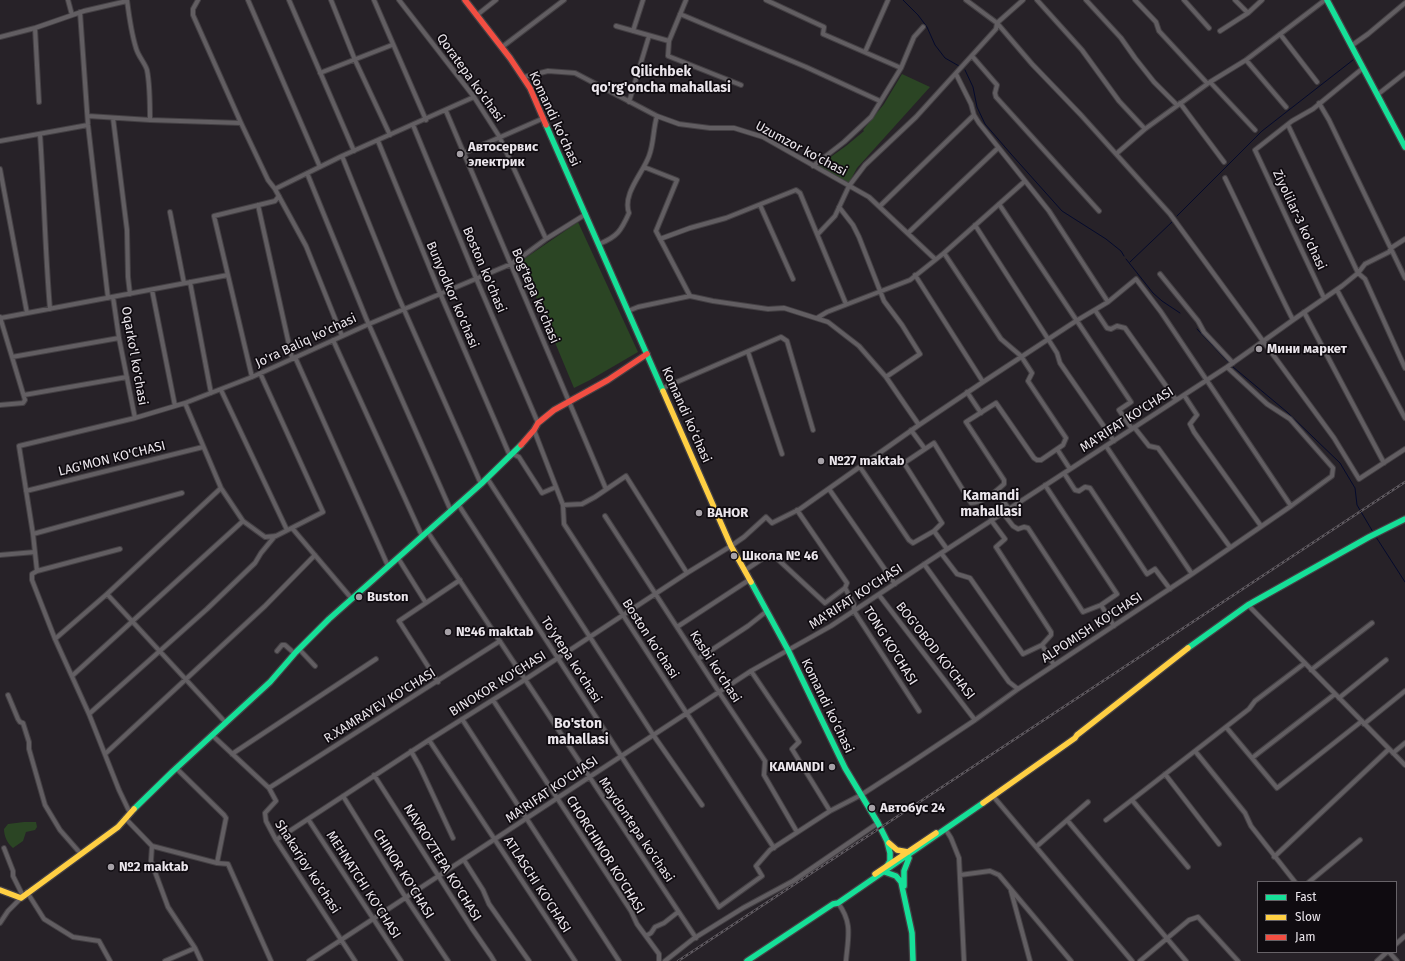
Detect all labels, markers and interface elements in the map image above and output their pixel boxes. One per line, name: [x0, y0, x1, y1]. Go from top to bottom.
street label: Qoratepa ko'chasi: [433, 31, 507, 125]
district label: Qilichbek qo'rg'oncha mahallasi: [591, 64, 731, 96]
street label: Komandi ko‘chasi: [525, 69, 583, 169]
street label: Uzumzor ko'chasi: [752, 118, 850, 180]
place label: Автосервис электрик: [468, 139, 538, 170]
marker: Автосервис электрик: [455, 149, 465, 159]
street label: Ziyolilar-3 ko'chasi: [1269, 167, 1329, 273]
street label: Boston ko'chasi: [459, 225, 509, 315]
street label: Bunyodkor ko'chasi: [422, 239, 482, 351]
street label: Bog'tepa ko'chasi: [508, 246, 562, 346]
street label: Oqarko'l ko'chasi: [118, 305, 150, 407]
street label: Jo'ra Baliq ko'chasi: [253, 311, 359, 371]
place label: Мини маркет: [1267, 341, 1347, 357]
marker: Мини маркет: [1254, 344, 1264, 354]
street label: Komandi ko‘chasi: [658, 365, 714, 465]
street label: MA'RIFAT KO'CHASI: [1077, 384, 1177, 456]
street label: LAG'MON KO'CHASI: [57, 438, 167, 480]
place label: №27 maktab: [829, 453, 905, 469]
marker: №27 maktab: [816, 456, 826, 466]
district label: Kamandi mahallasi: [960, 488, 1022, 520]
place label: BAHOR: [707, 505, 748, 521]
marker: BAHOR: [694, 508, 704, 518]
place label: Школа № 46: [742, 548, 818, 564]
marker: Школа № 46: [729, 551, 739, 561]
street label: MA'RIFAT KO'CHASI: [806, 561, 906, 633]
place label: Buston: [367, 589, 409, 605]
street label: ALPOMISH KO'CHASI: [1038, 589, 1146, 667]
marker: Buston: [354, 592, 364, 602]
street label: Boston ko'chasi: [618, 596, 682, 682]
street label: BOG'OBOD KO'CHASI: [892, 599, 978, 703]
street label: TONG KO'CHASI: [860, 604, 920, 688]
street label: To'ytepa ko'chasi: [537, 614, 605, 706]
place label: №46 maktab: [456, 624, 534, 640]
marker: №46 maktab: [443, 627, 453, 637]
street label: Kasbi ko'chasi: [686, 628, 744, 706]
street label: BINOKOR KO'CHASI: [447, 648, 549, 720]
street label: Komandi ko‘chasi: [797, 656, 857, 756]
street label: R.XAMRAYEV KO'CHASI: [321, 665, 439, 747]
district label: Bo'ston mahallasi: [547, 716, 609, 748]
street label: MA'RIFAT KO'CHASI: [503, 753, 601, 827]
place label: KAMANDI: [769, 759, 824, 775]
marker: KAMANDI: [827, 762, 837, 772]
street label: Maydontepa ko'chasi: [595, 775, 677, 885]
street label: CHORCHINOR KO'CHASI: [562, 793, 648, 917]
place label: Автобус 24: [880, 800, 945, 816]
street label: NAVRO'ZTEPA KO'CHASI: [400, 802, 484, 924]
marker: Автобус 24: [867, 803, 877, 813]
street label: Shakarjoy ko'chasi: [271, 817, 343, 917]
street label: CHINOR KO'CHASI: [369, 826, 437, 922]
street label: MEHNATCHI KO'CHASI: [322, 828, 404, 942]
street label: ATLASCHI KO'CHASI: [500, 834, 574, 936]
place label: №2 maktab: [119, 859, 189, 875]
marker: №2 maktab: [106, 862, 116, 872]
legend: [1257, 881, 1397, 953]
text: Fast: [1295, 890, 1317, 904]
text: Slow: [1295, 910, 1321, 924]
text: Jam: [1295, 930, 1315, 944]

